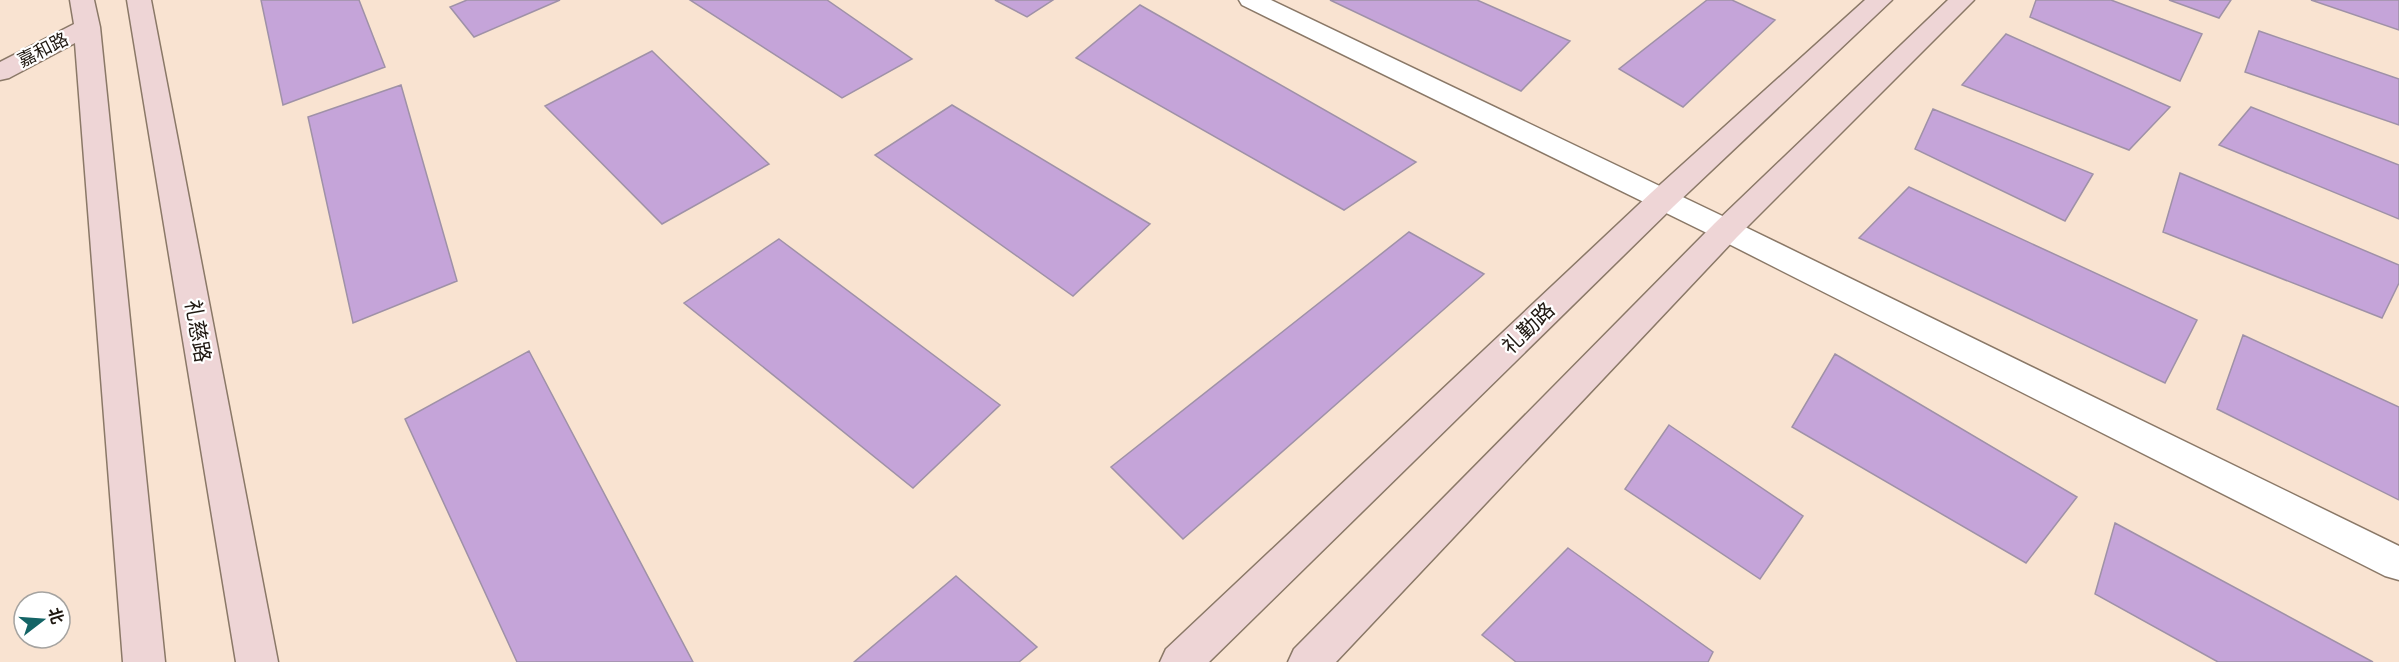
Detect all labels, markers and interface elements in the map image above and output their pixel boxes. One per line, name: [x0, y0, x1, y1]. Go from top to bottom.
street label: 嘉和路: [14, 28, 72, 72]
street label: 礼勤路: [1497, 297, 1559, 359]
street label: 礼慈路: [180, 298, 216, 364]
north arrow: [12, 590, 72, 650]
text: 北: [44, 605, 67, 626]

